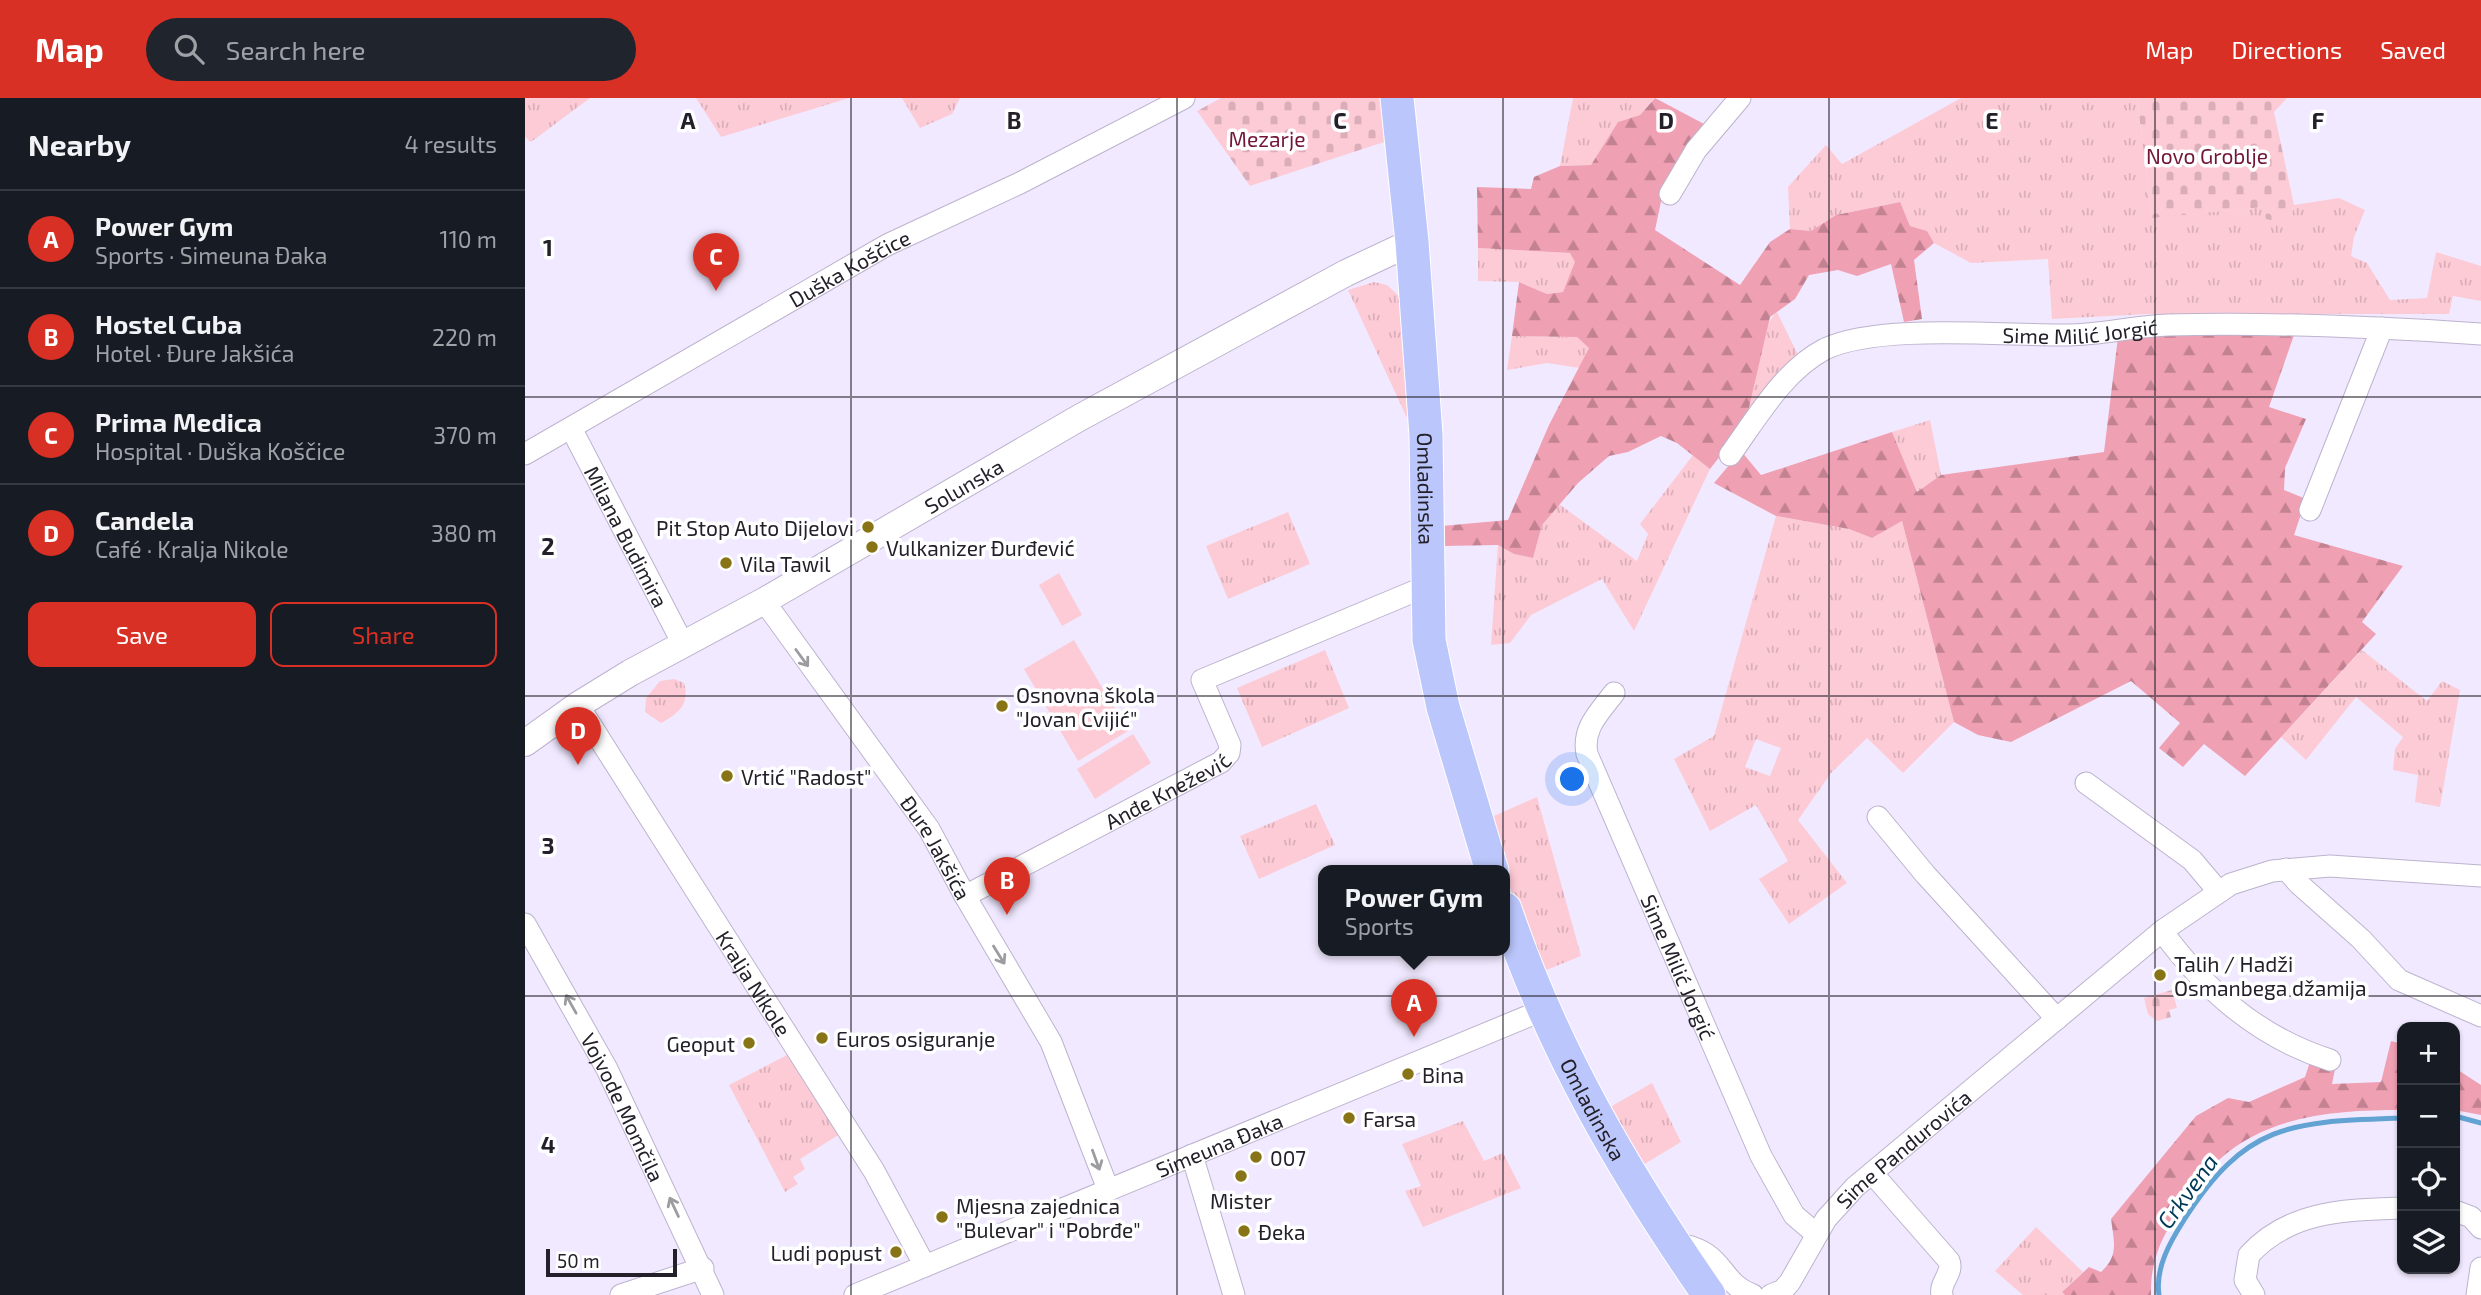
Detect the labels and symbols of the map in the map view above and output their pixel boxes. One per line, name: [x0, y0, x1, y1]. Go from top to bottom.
text: A: [680, 106, 696, 134]
text: B: [1007, 106, 1021, 134]
text: C: [1333, 106, 1347, 134]
text: D: [1658, 106, 1674, 134]
text: E: [1985, 106, 1999, 134]
text: F: [2312, 106, 2325, 134]
park label: Mezarje: [1229, 126, 1305, 152]
park label: Novo Groblje: [2146, 143, 2268, 169]
street label: Duška Koščice: [784, 224, 914, 312]
text: 1: [543, 233, 553, 261]
pin: C: [693, 233, 739, 291]
street label: Sime Milić Jorgić: [2002, 313, 2159, 348]
street label: Omladinska: [1413, 432, 1440, 545]
street label: Solunska: [919, 452, 1007, 518]
street label: Milana Budimira: [580, 461, 674, 611]
place label: Pit Stop Auto Dijelovi: [656, 515, 854, 541]
marker: Pit Stop Auto Dijelovi: [860, 519, 876, 535]
text: 2: [541, 532, 555, 560]
place label: Vulkanizer Đurđević: [886, 535, 1075, 560]
marker: Vulkanizer Đurđević: [864, 539, 880, 555]
place label: Vila Tawil: [740, 551, 831, 576]
marker: Vila Tawil: [718, 555, 734, 571]
one-way arrow: [795, 648, 809, 667]
place label: Osnovna škola "Jovan Cvijić": [1016, 682, 1155, 732]
marker: Osnovna škola "Jovan Cvijić": [994, 698, 1010, 714]
pin: D: [555, 707, 601, 765]
street label: Anđe Knežević: [1100, 748, 1236, 833]
your location: [1555, 762, 1589, 796]
place label: Vrtić "Radost": [741, 764, 872, 789]
marker: Vrtić "Radost": [719, 768, 735, 784]
street label: Đure Jakšića: [896, 790, 977, 904]
text: 3: [541, 831, 555, 859]
pin: B: [984, 857, 1030, 915]
street label: Sime Milić Jorgić: [1637, 890, 1721, 1043]
street label: Kralja Nikole: [712, 925, 797, 1040]
one-way arrow: [993, 945, 1007, 965]
place label: Talih / Hadži Osmanbega džamija: [2174, 951, 2367, 1001]
marker: Talih / Hadži Osmanbega džamija: [2152, 967, 2168, 983]
pin: A: [1391, 979, 1437, 1037]
one-way arrow: [564, 994, 578, 1014]
place label: Euros osiguranje: [836, 1026, 995, 1052]
street label: Vojvode Momčila: [577, 1028, 670, 1185]
marker: Euros osiguranje: [814, 1030, 830, 1046]
place label: Geoput: [666, 1031, 735, 1056]
marker: Geoput: [741, 1035, 757, 1051]
street label: Omladinska: [1556, 1054, 1632, 1164]
place label: Bina: [1422, 1062, 1464, 1087]
marker: Bina: [1400, 1066, 1416, 1082]
street label: Sime Pandurovića: [1830, 1084, 1975, 1213]
place label: Farsa: [1363, 1106, 1416, 1131]
street label: Simeuna Đaka: [1152, 1107, 1286, 1182]
marker: Farsa: [1341, 1110, 1357, 1126]
text: 4: [541, 1130, 555, 1158]
place label: 007: [1270, 1145, 1306, 1170]
water label: Crkvena: [2151, 1148, 2223, 1234]
one-way arrow: [1091, 1149, 1103, 1171]
marker: 007: [1248, 1149, 1264, 1165]
marker: Mister: [1233, 1168, 1249, 1184]
place label: Mister: [1210, 1188, 1273, 1213]
place label: Mjesna zajednica "Bulevar" i "Pobrđe": [956, 1193, 1141, 1242]
one-way arrow: [666, 1196, 679, 1217]
marker: Mjesna zajednica "Bulevar" i "Pobrđe": [934, 1209, 950, 1225]
place label: Đeka: [1258, 1219, 1306, 1244]
marker: Đeka: [1236, 1223, 1252, 1239]
place label: Ludi popust: [770, 1240, 882, 1265]
marker: Ludi popust: [888, 1244, 904, 1260]
scale bar: [546, 1246, 677, 1278]

